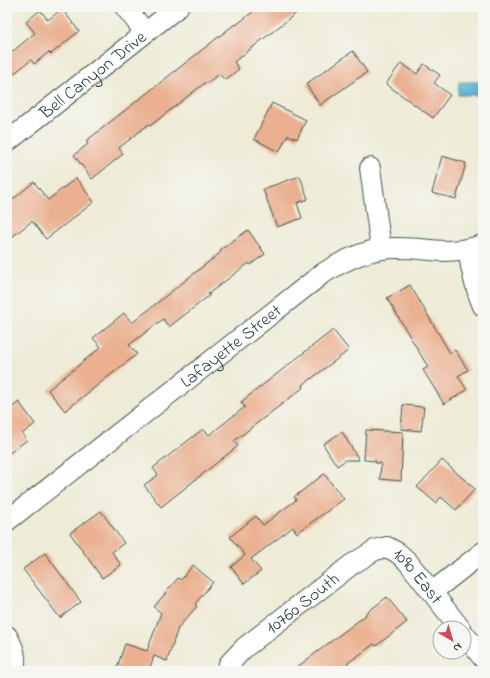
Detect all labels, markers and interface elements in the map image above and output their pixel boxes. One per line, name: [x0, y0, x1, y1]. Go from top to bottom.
street label: Bell Canyon Drive: [34, 25, 154, 127]
street label: Lafayette Street: [175, 299, 288, 395]
street label: 1090 East: [388, 542, 448, 611]
street label: 10760 South: [261, 567, 346, 641]
north arrow: [432, 620, 472, 660]
text: N: [450, 638, 465, 656]

